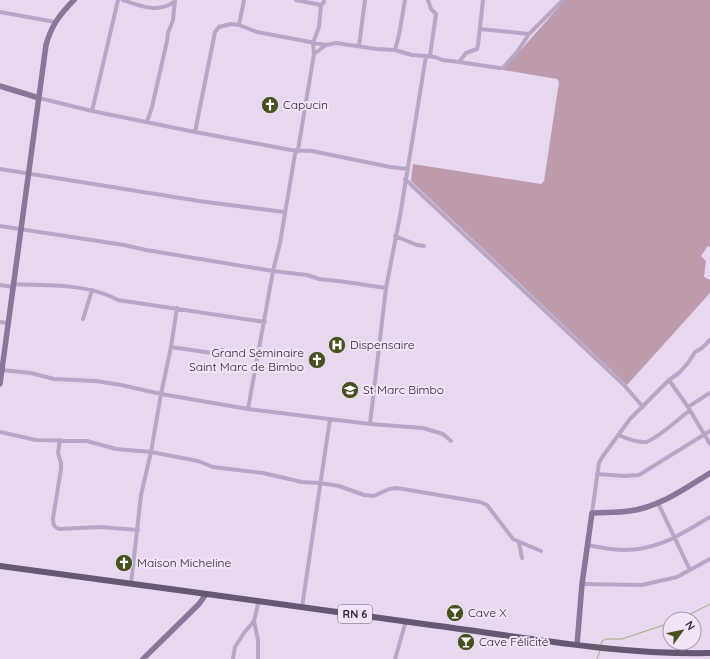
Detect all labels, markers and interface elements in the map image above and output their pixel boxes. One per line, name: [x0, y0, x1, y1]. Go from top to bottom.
church icon: Capucin: [260, 95, 280, 115]
place label: Capucin: [283, 97, 328, 112]
hospital icon: Dispensaire: [327, 335, 347, 355]
place label: Dispensaire: [350, 337, 415, 352]
place label: Grand Séminaire Saint Marc de Bimbo: [189, 345, 304, 374]
church icon: Grand Séminaire Saint Marc de Bimbo: [307, 350, 327, 370]
school or university icon: St Marc Bimbo: [340, 380, 360, 400]
place label: St Marc Bimbo: [363, 382, 444, 397]
church icon: Maison Micheline: [114, 553, 134, 573]
place label: Maison Micheline: [137, 555, 231, 570]
bar icon: Cave X: [445, 603, 465, 623]
road number: RN 6: [338, 605, 372, 623]
place label: Cave X: [468, 605, 507, 620]
north arrow: [662, 611, 702, 651]
text: N: [682, 618, 698, 633]
bar icon: Cave Félicité: [456, 632, 476, 652]
place label: Cave Félicité: [479, 634, 549, 649]

